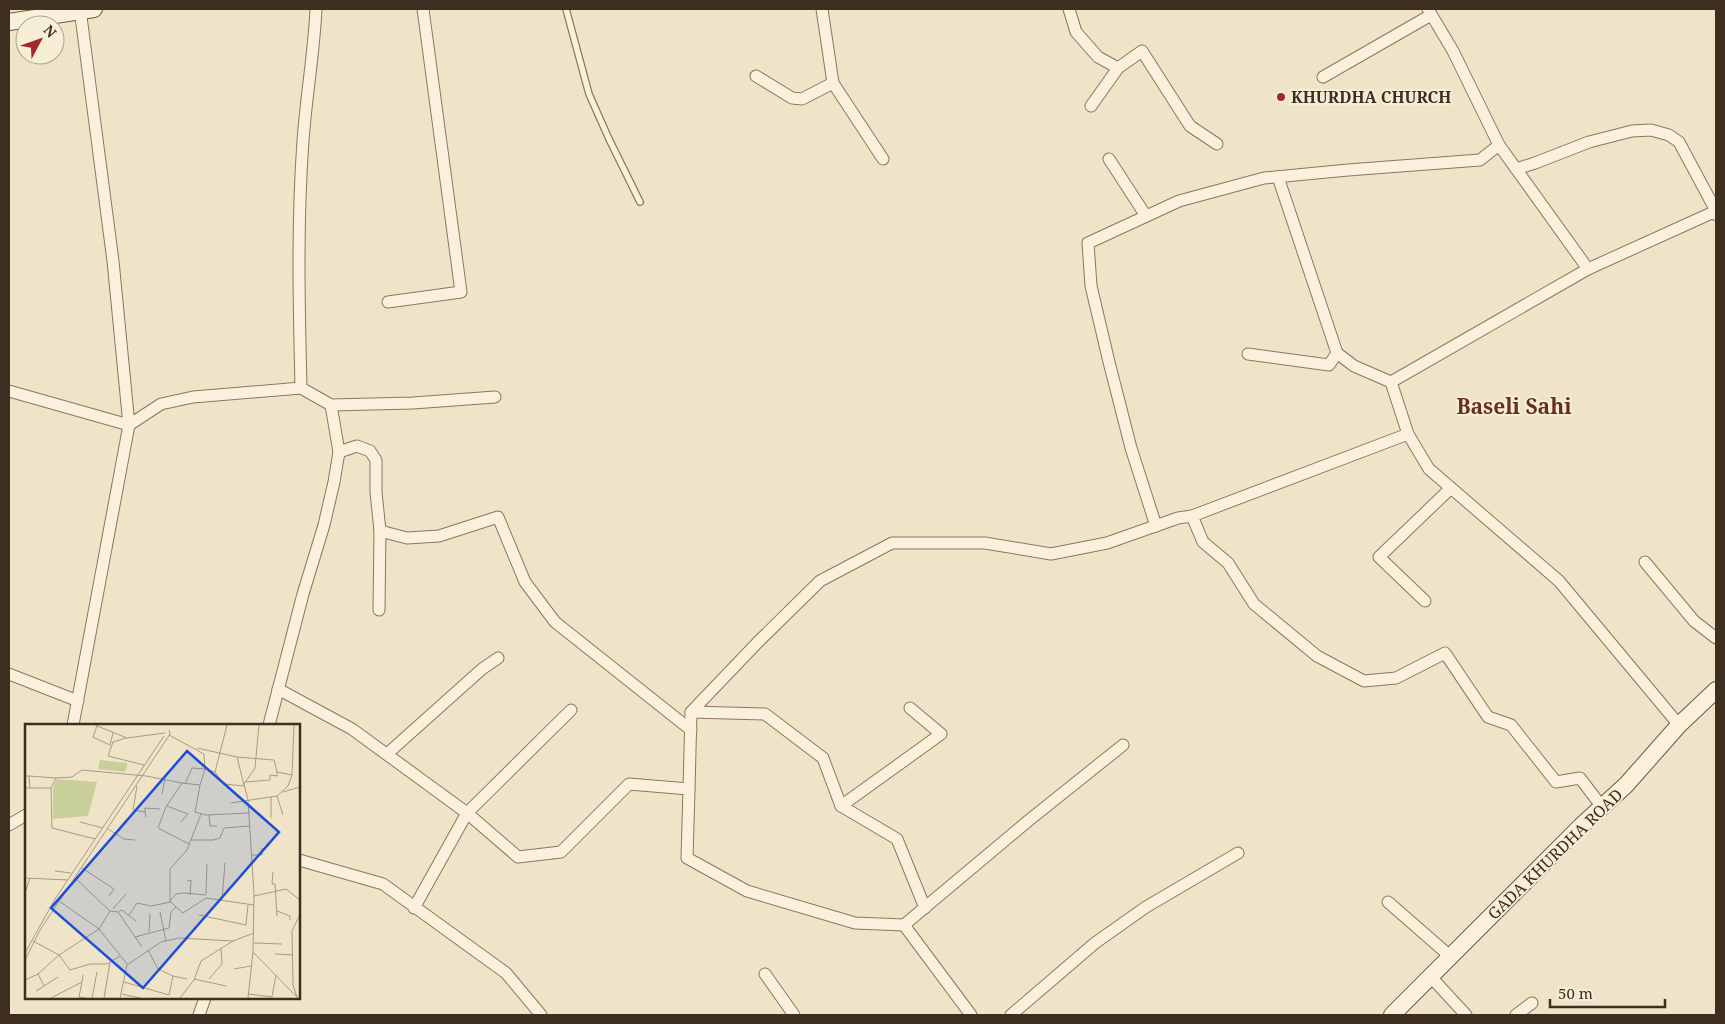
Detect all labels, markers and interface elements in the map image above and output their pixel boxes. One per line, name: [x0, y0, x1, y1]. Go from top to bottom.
north arrow: [15, 15, 65, 65]
text: N: [39, 21, 61, 42]
place label: KHURDHA CHURCH: [1291, 86, 1451, 108]
marker: KHURDHA CHURCH: [1275, 91, 1287, 103]
district label: Baseli Sahi: [1456, 392, 1572, 420]
inset map: [25, 724, 300, 999]
street label: GADA KHURDHA ROAD: [1483, 784, 1627, 924]
scale bar: [1550, 976, 1665, 1008]
text: 50 m: [1558, 983, 1593, 1003]

